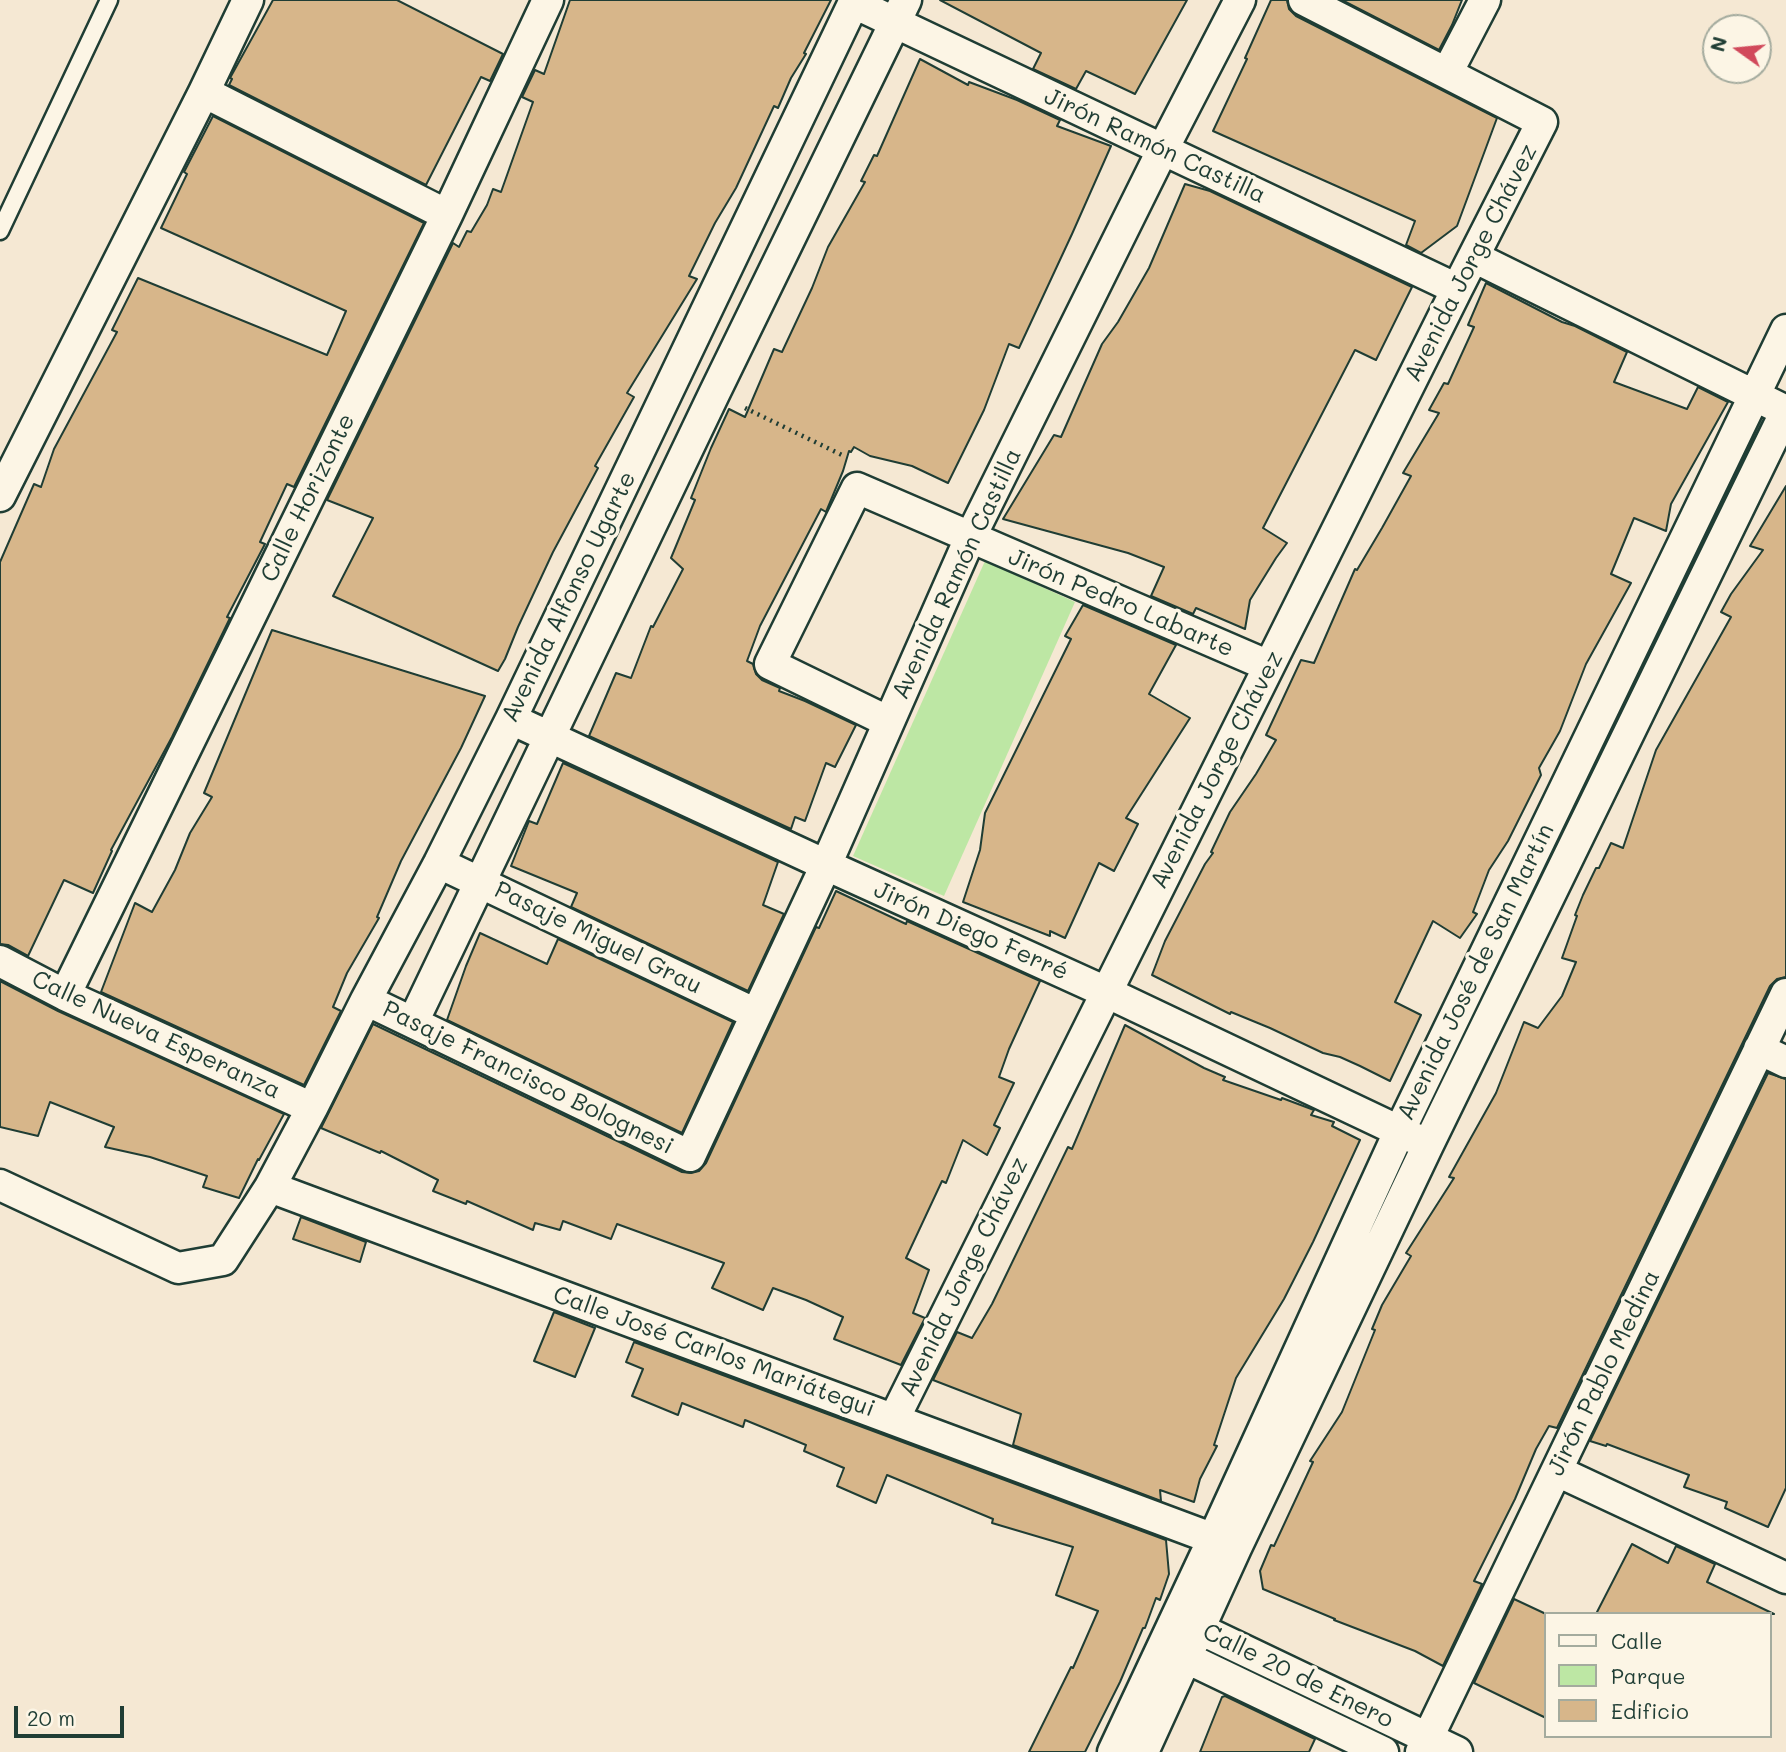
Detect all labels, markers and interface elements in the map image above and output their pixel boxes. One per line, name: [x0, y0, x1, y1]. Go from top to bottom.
north arrow: [1702, 14, 1772, 84]
text: N: [1704, 34, 1732, 54]
street label: Jirón Ramón Castilla: [1040, 82, 1270, 210]
street label: Avenida Jorge Chávez: [1399, 139, 1543, 387]
street label: Calle Horizonte: [255, 409, 361, 587]
street label: Avenida Ramón Castilla: [886, 444, 1028, 704]
street label: Avenida Alfonso Ugarte: [496, 467, 642, 727]
street label: Jirón Pedro Labarte: [1004, 543, 1238, 663]
street label: Avenida Jorge Chávez: [1145, 646, 1289, 894]
street label: Avenida José de San Martín: [1391, 819, 1561, 1125]
street label: Pasaje Miguel Grau: [490, 875, 706, 1001]
street label: Jirón Diego Ferré: [869, 875, 1073, 987]
street label: Calle Nueva Esperanza: [27, 965, 285, 1105]
street label: Pasaje Francisco Bolognesi: [378, 995, 678, 1161]
street label: Avenida Jorge Chávez: [893, 1153, 1035, 1401]
street label: Jirón Pablo Medina: [1542, 1265, 1666, 1481]
street label: Calle José Carlos Mariátegui: [549, 1280, 879, 1424]
legend: [1544, 1612, 1772, 1738]
street label: Calle 20 de Enero: [1198, 1617, 1398, 1735]
text: Calle: [1611, 1627, 1663, 1654]
text: Parque: [1611, 1662, 1685, 1689]
scale bar: [18, 1692, 128, 1736]
text: Edificio: [1611, 1697, 1689, 1724]
text: 20 m: [27, 1704, 75, 1731]

